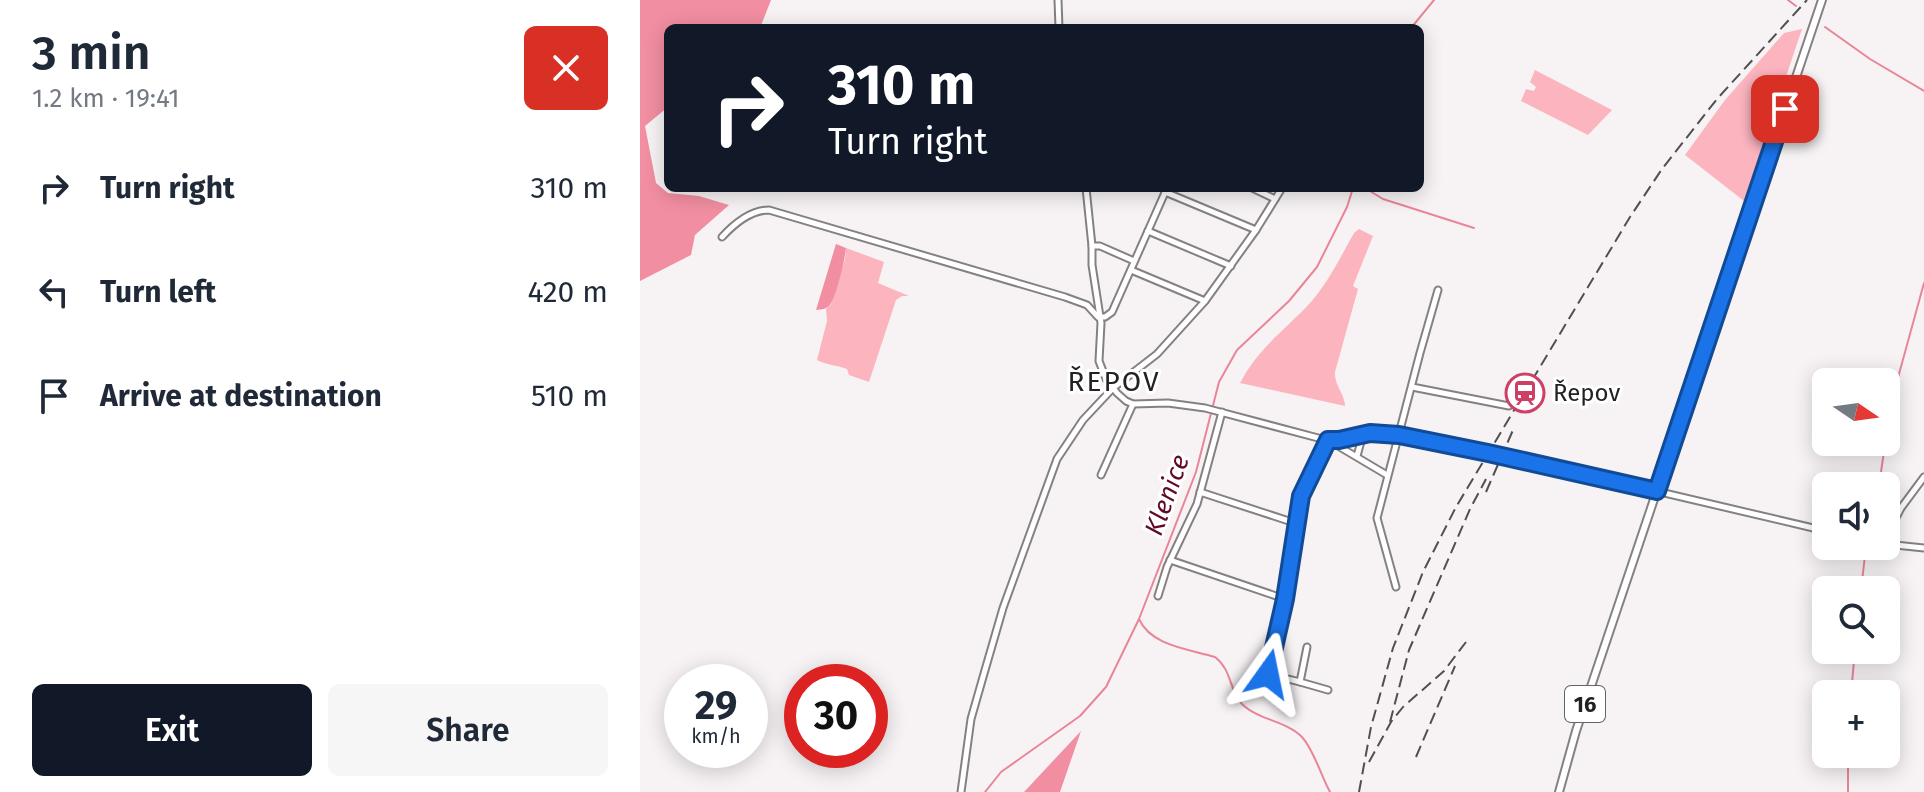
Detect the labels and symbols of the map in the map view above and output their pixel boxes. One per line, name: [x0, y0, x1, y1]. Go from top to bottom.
pin: [1751, 75, 1819, 143]
district label: ŘEPOV: [1068, 365, 1161, 398]
north arrow: [1812, 368, 1900, 456]
station icon: Řepov: [1504, 372, 1546, 414]
place label: Řepov: [1553, 379, 1620, 407]
water label: Klenice: [1138, 450, 1196, 540]
position arrow: [1226, 632, 1310, 716]
speed limit sign: 30: [784, 664, 888, 768]
road number: 16: [1565, 686, 1605, 722]

